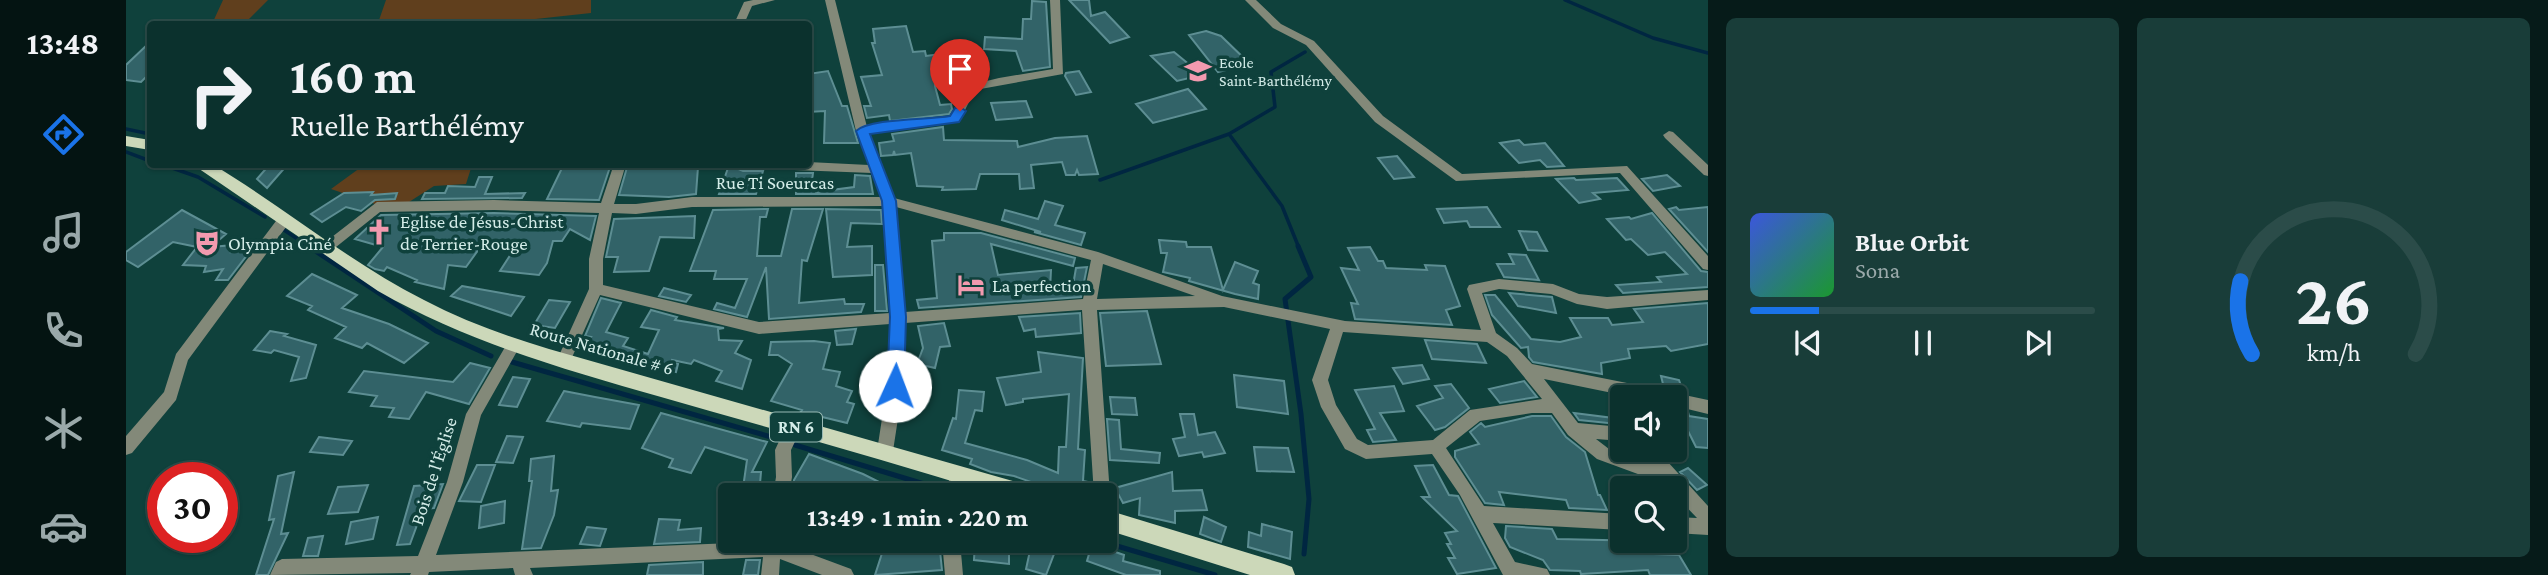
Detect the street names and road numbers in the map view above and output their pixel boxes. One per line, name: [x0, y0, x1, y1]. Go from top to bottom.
street label: Rue Ti Soeurcas: [716, 172, 834, 193]
street label: Route Nationale # 6: [528, 318, 676, 379]
road number: RN 6: [770, 412, 822, 442]
street label: Bois de l'Église: [406, 415, 461, 528]

